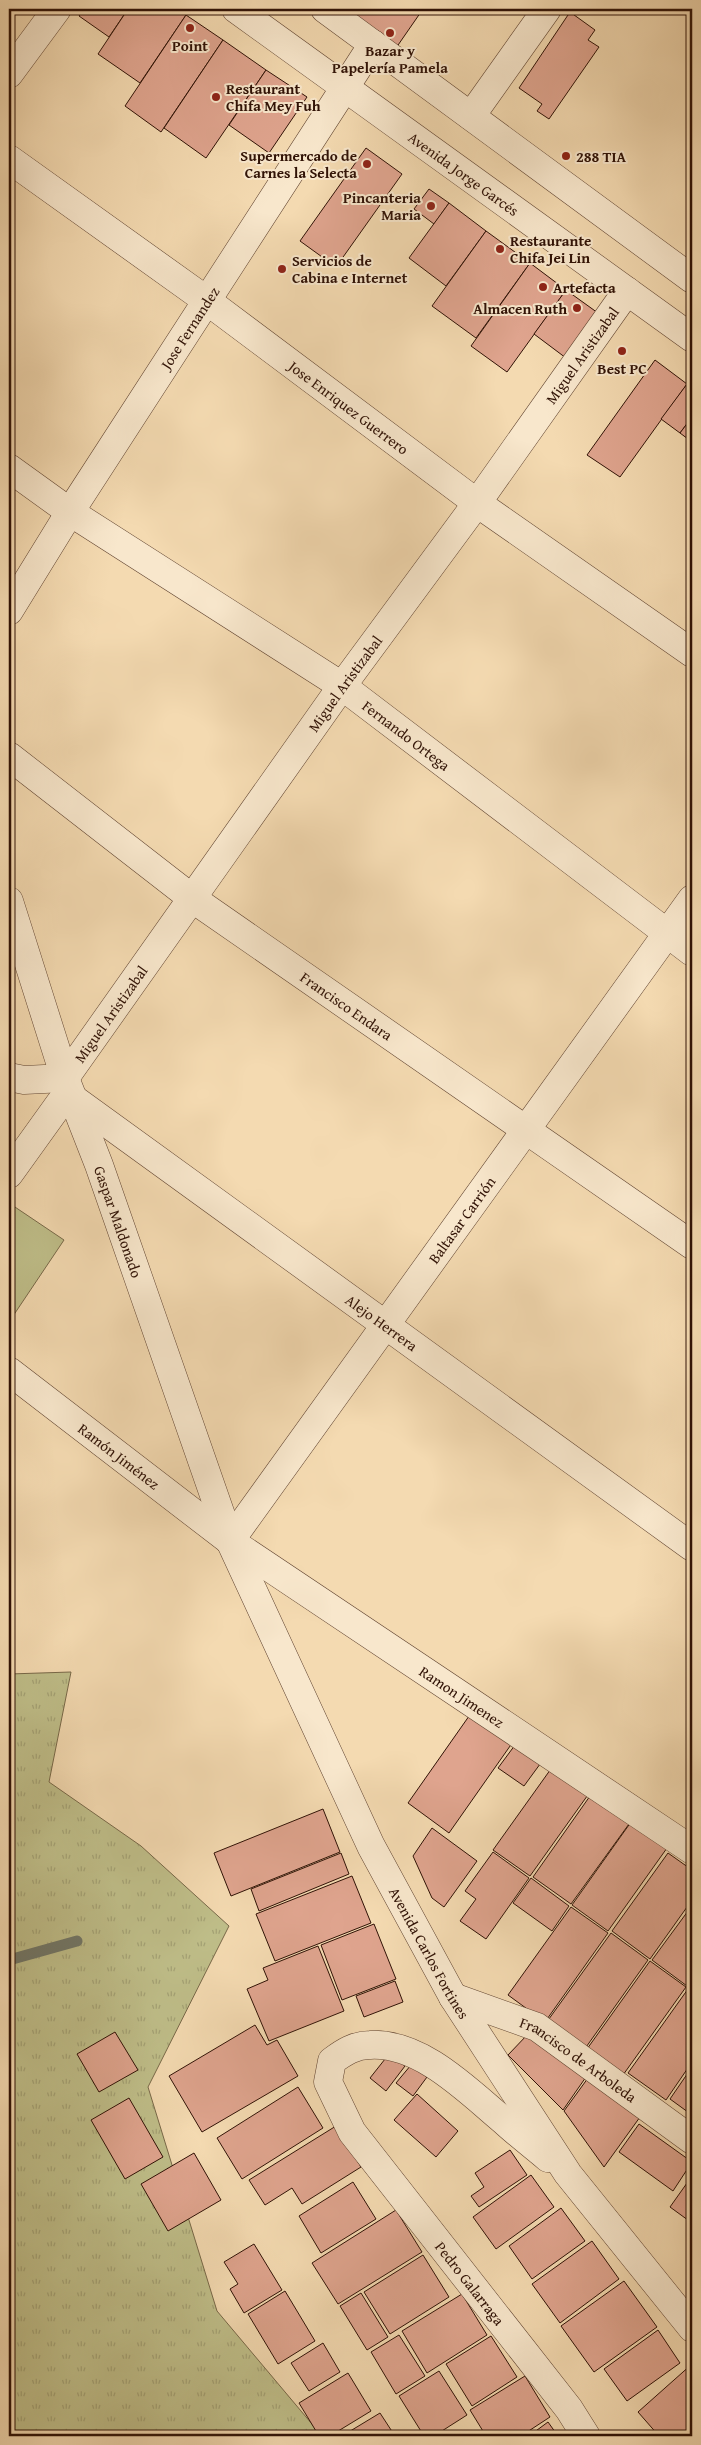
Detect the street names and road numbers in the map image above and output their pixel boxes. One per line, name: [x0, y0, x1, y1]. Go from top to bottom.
street label: Avenida Jorge Garcés: [404, 126, 523, 220]
street label: Jose Fernandez: [154, 282, 224, 375]
street label: Miguel Aristizabal: [540, 302, 623, 408]
street label: Jose Enriquez Guerrero: [283, 354, 414, 459]
street label: Miguel Aristizabal: [303, 631, 387, 736]
street label: Fernando Ortega: [358, 695, 455, 775]
street label: Miguel Aristizabal: [69, 961, 152, 1067]
street label: Francisco Endara: [296, 966, 397, 1045]
street label: Gaspar Maldonado: [90, 1163, 148, 1281]
street label: Baltasar Carrión: [423, 1171, 500, 1267]
street label: Alejo Herrera: [341, 1289, 422, 1356]
street label: Ramón Jiménez: [74, 1418, 165, 1494]
street label: Ramon Jimenez: [416, 1660, 509, 1732]
street label: Avenida Carlos Fortines: [385, 1883, 475, 2023]
street label: Francisco de Arboleda: [517, 2011, 641, 2107]
street label: Pedro Galarraga: [431, 2237, 510, 2329]

